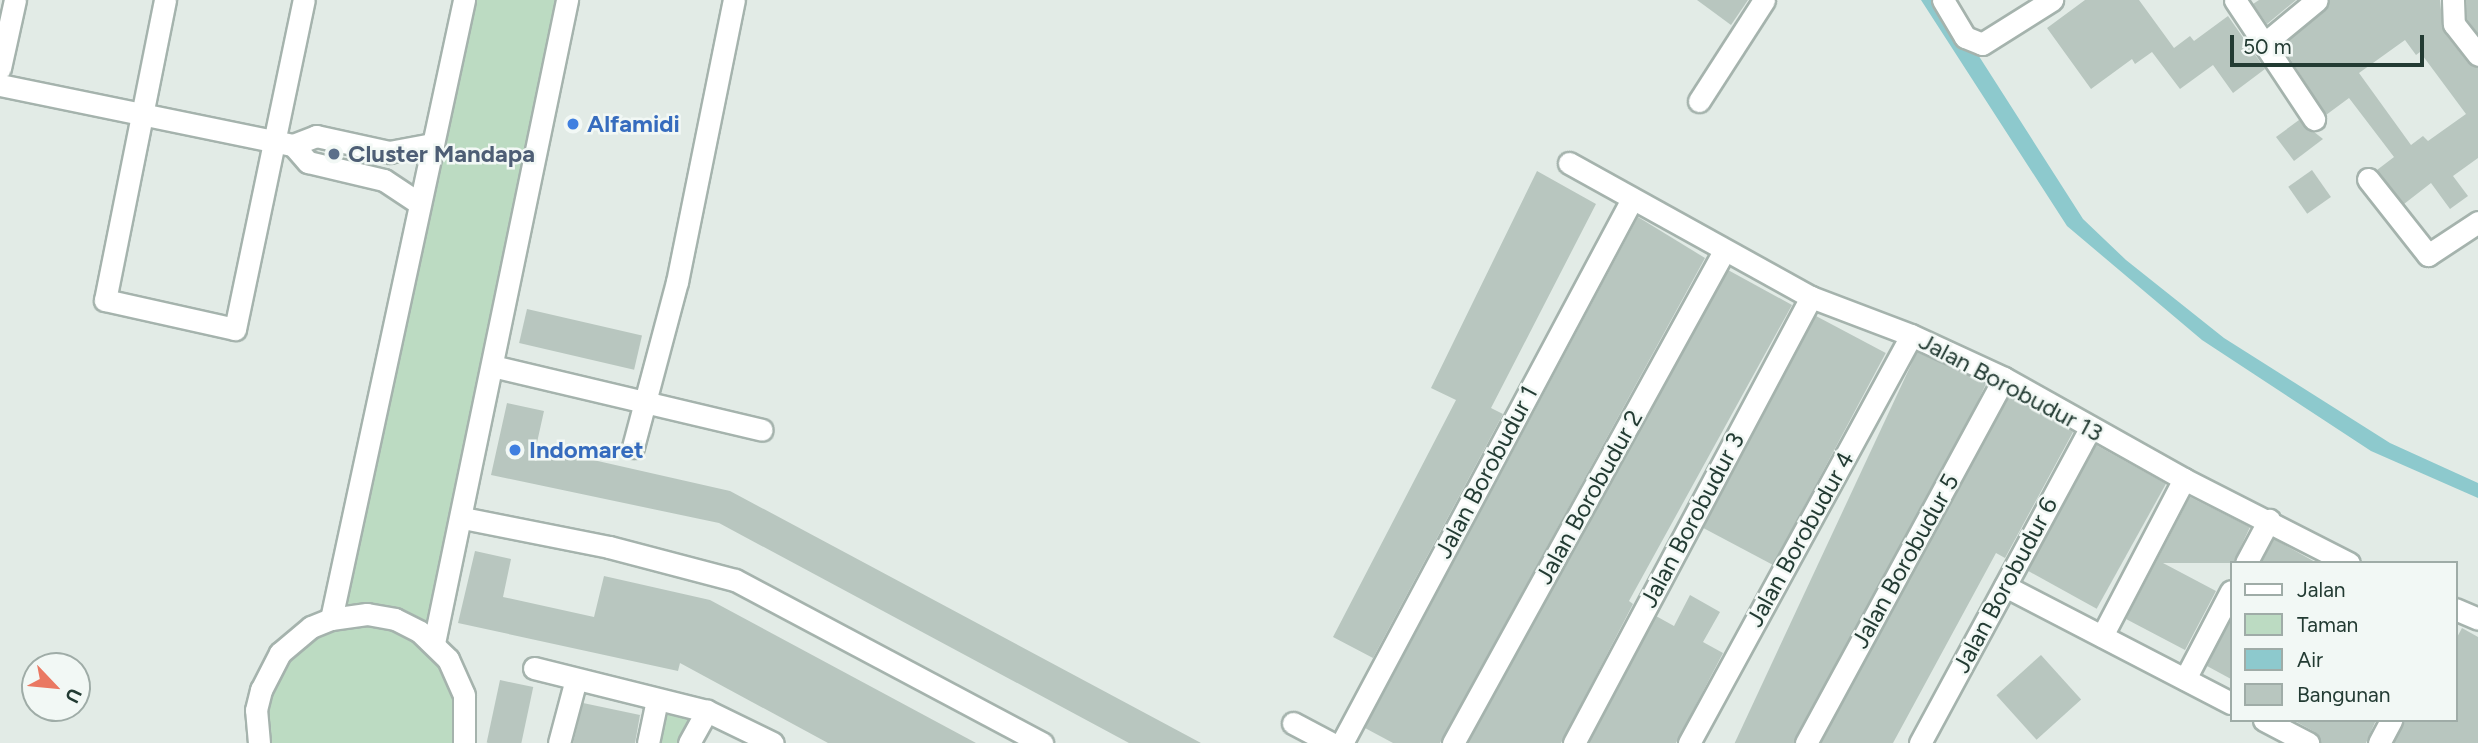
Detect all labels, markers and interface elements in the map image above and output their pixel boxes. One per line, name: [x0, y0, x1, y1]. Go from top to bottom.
scale bar: [2233, 21, 2427, 65]
text: 50 m: [2243, 34, 2292, 59]
place label: Alfamidi: [587, 110, 680, 138]
marker: Alfamidi: [565, 116, 581, 132]
place label: Cluster Mandapa: [348, 140, 535, 168]
marker: Cluster Mandapa: [326, 146, 342, 162]
street label: Jalan Borobudur 13: [1914, 326, 2108, 448]
street label: Jalan Borobudur 1: [1428, 381, 1544, 563]
street label: Jalan Borobudur 2: [1529, 405, 1649, 589]
street label: Jalan Borobudur 3: [1634, 428, 1750, 612]
place label: Indomaret: [529, 436, 644, 464]
marker: Indomaret: [507, 442, 523, 458]
street label: Jalan Borobudur 4: [1740, 446, 1860, 632]
street label: Jalan Borobudur 5: [1845, 469, 1965, 653]
street label: Jalan Borobudur 6: [1947, 492, 2063, 678]
legend: [2230, 561, 2457, 722]
text: Jalan: [2297, 577, 2346, 602]
text: Taman: [2297, 612, 2358, 637]
text: Air: [2297, 647, 2323, 672]
north arrow: [21, 652, 91, 722]
text: Bangunan: [2297, 682, 2390, 707]
text: U: [60, 684, 87, 707]

